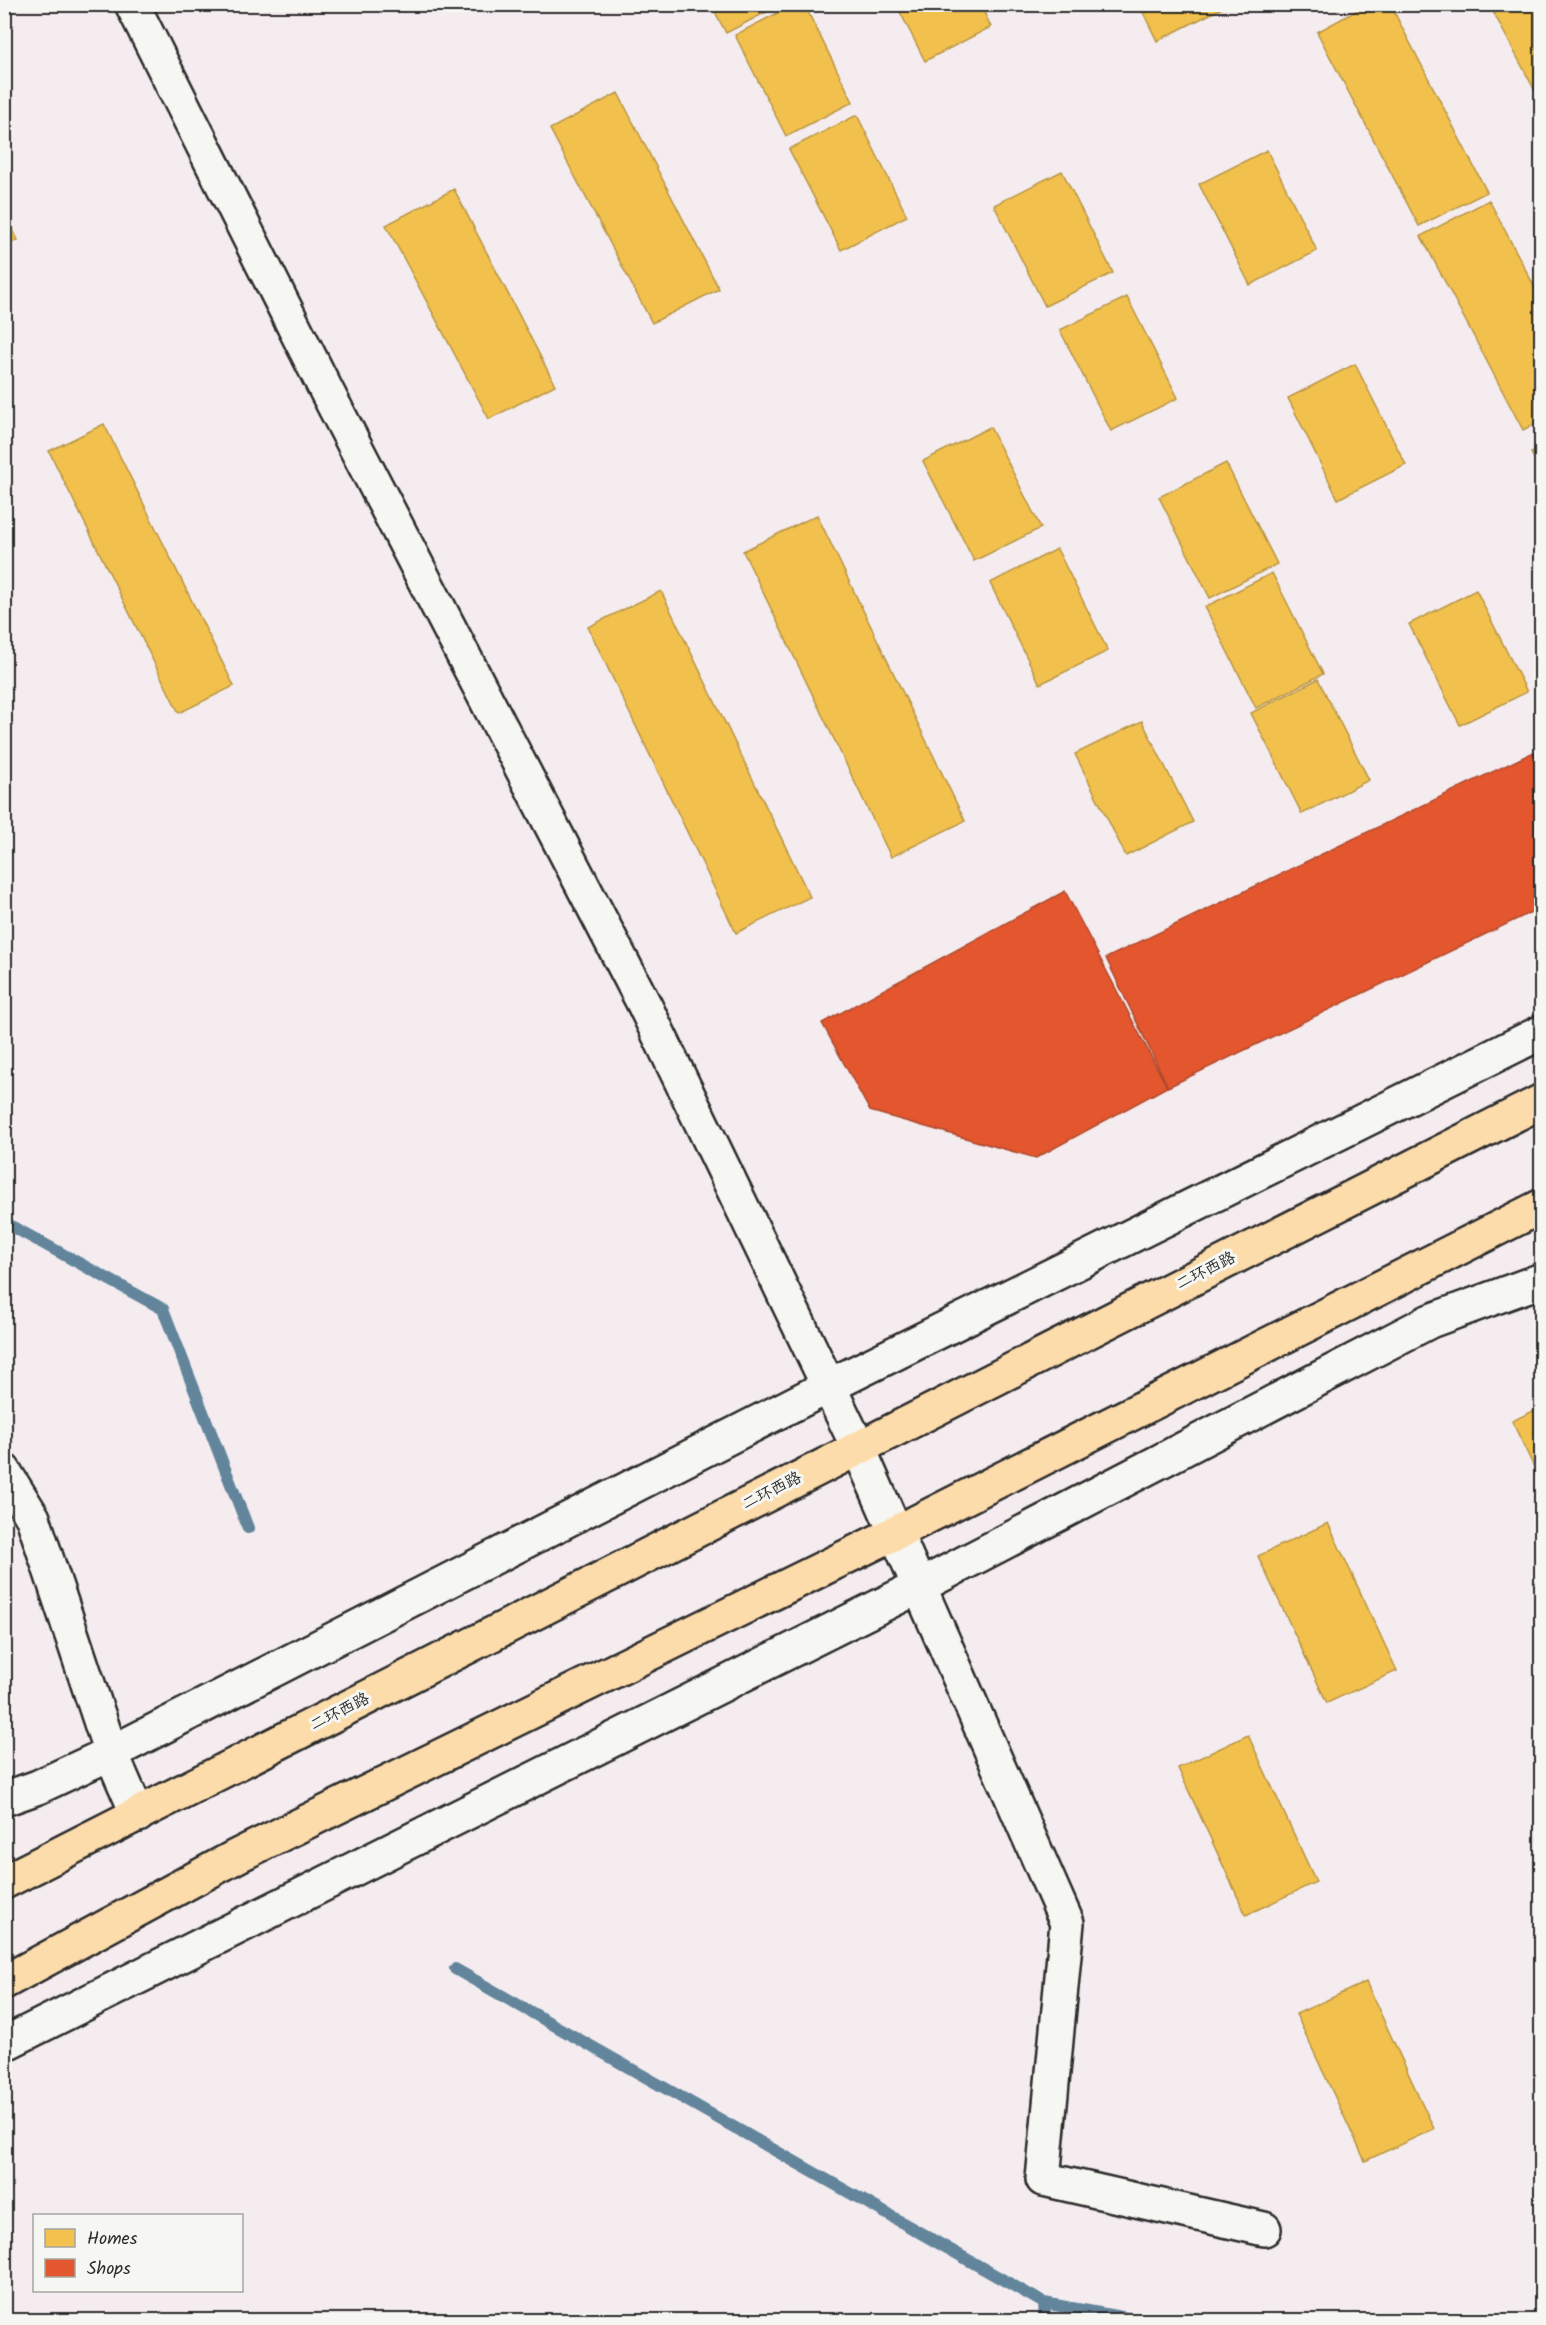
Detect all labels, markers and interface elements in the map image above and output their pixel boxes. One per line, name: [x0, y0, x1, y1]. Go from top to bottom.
street label: 二环西路: [1172, 1245, 1240, 1297]
street label: 二环西路: [738, 1465, 806, 1517]
street label: 二环西路: [306, 1686, 374, 1738]
legend: [33, 2214, 243, 2292]
text: Homes: [87, 2225, 138, 2254]
text: Shops: [87, 2255, 131, 2284]

